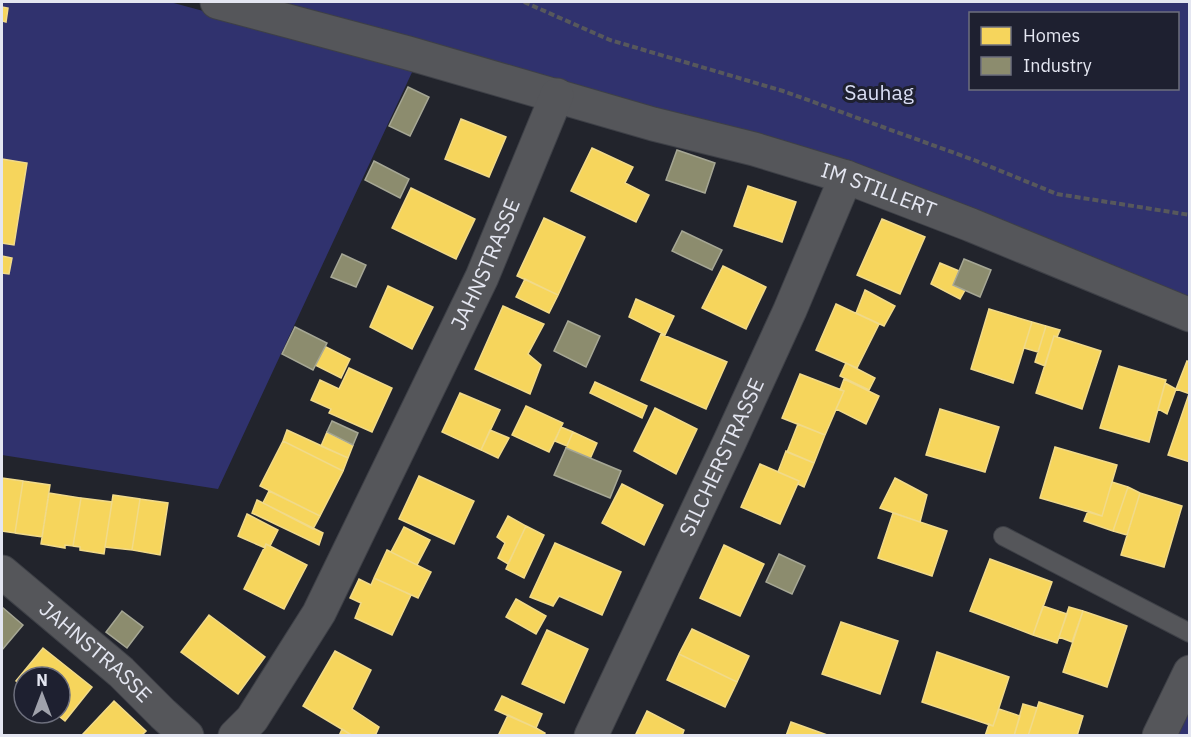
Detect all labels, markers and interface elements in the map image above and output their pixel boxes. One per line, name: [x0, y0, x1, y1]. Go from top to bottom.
legend: [969, 12, 1179, 90]
text: Homes: [1023, 24, 1080, 47]
text: Industry: [1023, 54, 1092, 77]
park label: Sauhag: [844, 78, 914, 106]
street label: IM STILLERT: [818, 155, 941, 223]
street label: JAHNSTRASSE: [443, 194, 526, 334]
street label: SILCHERSTRASSE: [672, 373, 770, 540]
street label: JAHNSTRASSE: [34, 596, 156, 710]
north arrow: [12, 665, 72, 725]

